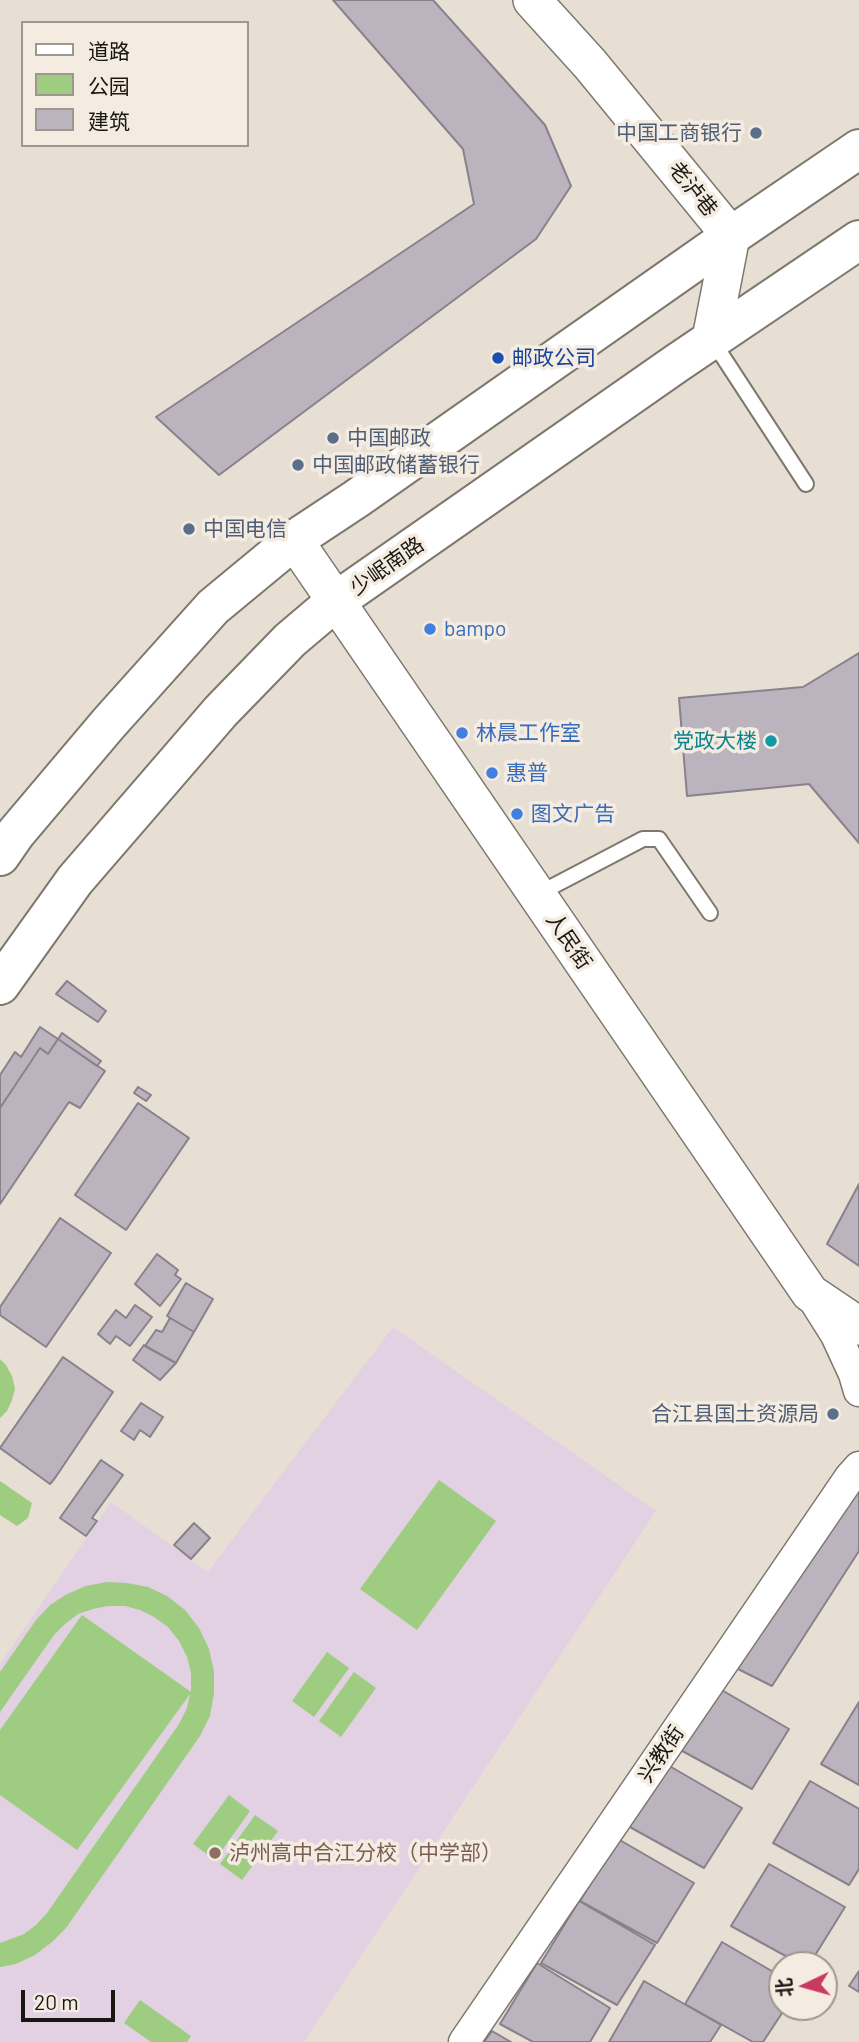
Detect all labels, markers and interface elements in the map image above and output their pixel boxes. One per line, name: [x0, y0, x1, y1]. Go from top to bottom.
legend: [21, 21, 248, 147]
text: 道路: [88, 38, 130, 63]
text: 公园: [88, 73, 130, 98]
text: 建筑: [88, 108, 130, 133]
place label: 中国工商银行: [616, 120, 742, 146]
marker: 中国工商银行: [748, 125, 764, 141]
street label: 老泸巷: [663, 157, 723, 221]
place label: 邮政公司: [512, 345, 596, 371]
marker: 邮政公司: [490, 350, 506, 366]
place label: 中国邮政: [347, 425, 431, 451]
marker: 中国邮政: [325, 430, 341, 446]
place label: 中国邮政储蓄银行: [312, 452, 480, 478]
marker: 中国邮政储蓄银行: [290, 457, 306, 473]
place label: 中国电信: [203, 516, 287, 542]
marker: 中国电信: [181, 521, 197, 537]
street label: 少岷南路: [345, 532, 429, 600]
place label: bampo: [444, 616, 506, 642]
marker: bampo: [422, 621, 438, 637]
place label: 林晨工作室: [476, 720, 581, 746]
marker: 林晨工作室: [454, 725, 470, 741]
place label: 党政大楼: [673, 728, 757, 754]
marker: 党政大楼: [763, 733, 779, 749]
place label: 惠普: [506, 760, 548, 786]
marker: 惠普: [484, 765, 500, 781]
place label: 图文广告: [531, 801, 615, 827]
marker: 图文广告: [509, 806, 525, 822]
street label: 人民街: [541, 908, 597, 974]
place label: 合江县国土资源局: [651, 1401, 819, 1427]
marker: 合江县国土资源局: [825, 1406, 841, 1422]
street label: 兴教街: [633, 1721, 689, 1787]
place label: 泸州高中合江分校（中学部）: [229, 1840, 502, 1866]
marker: 泸州高中合江分校（中学部）: [207, 1845, 223, 1861]
north arrow: [768, 1951, 838, 2021]
scale bar: [24, 1976, 119, 2020]
text: 北: [771, 1977, 796, 1998]
text: 20 m: [34, 1989, 79, 2014]

